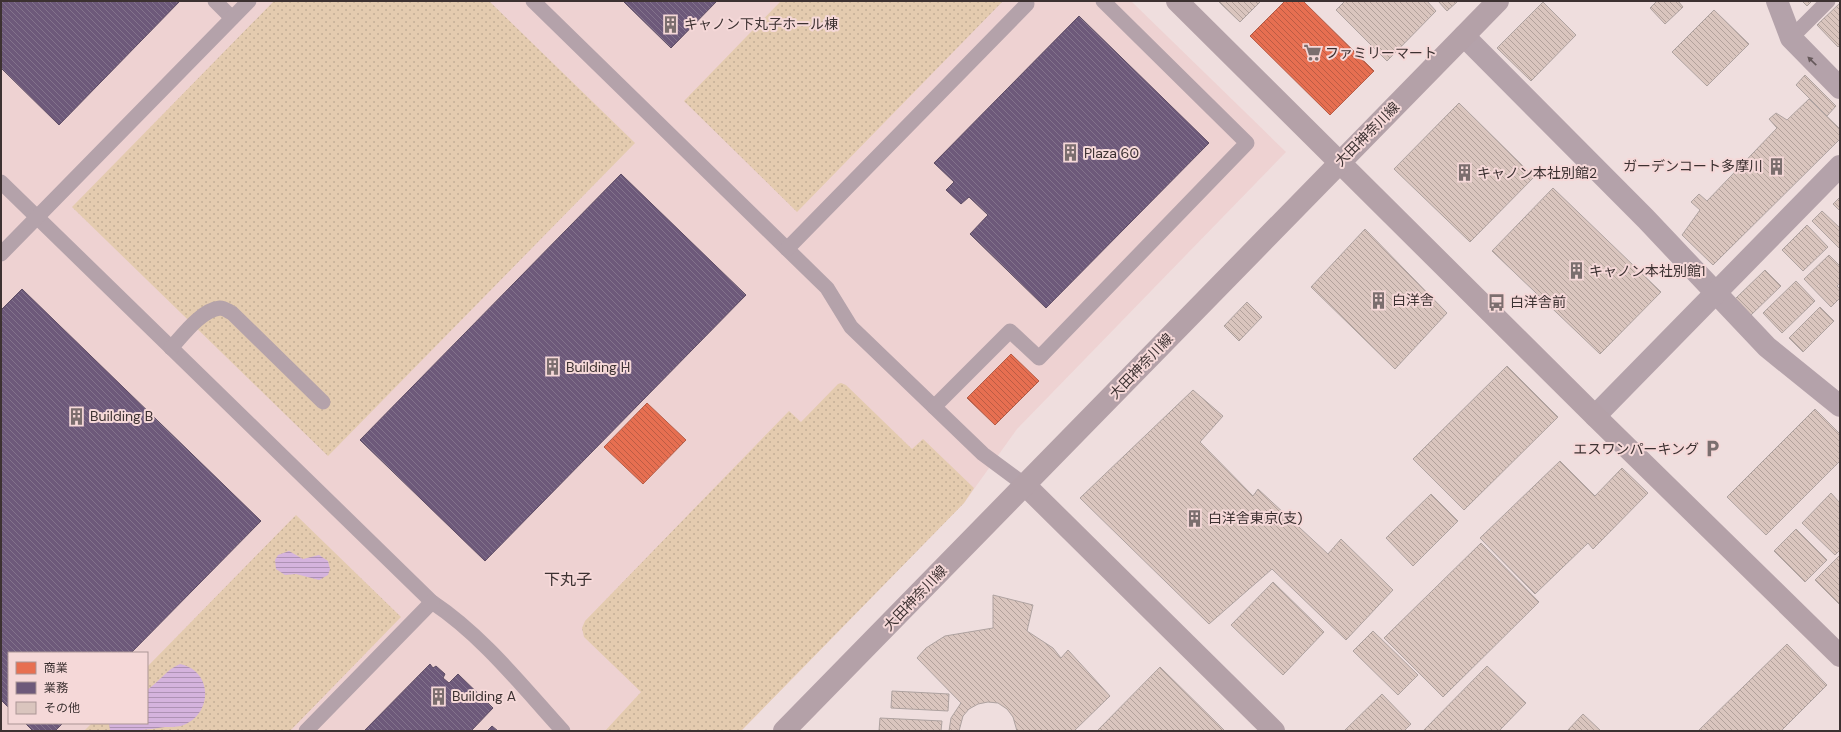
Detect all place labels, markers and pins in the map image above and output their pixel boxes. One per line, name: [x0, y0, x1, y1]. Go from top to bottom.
building icon: キャノン下丸子ホール棟: [661, 14, 681, 34]
place label: キャノン下丸子ホール棟: [684, 15, 838, 33]
supermarket icon: ファミリーマート: [1302, 43, 1322, 63]
place label: ファミリーマート: [1325, 44, 1437, 62]
building icon: Plaza 60: [1061, 143, 1081, 163]
place label: Plaza 60: [1084, 144, 1139, 162]
building icon: ガーデンコート多摩川: [1766, 156, 1786, 176]
place label: ガーデンコート多摩川: [1623, 157, 1763, 175]
building icon: キャノン本社別館2: [1454, 163, 1474, 183]
place label: キャノン本社別館2: [1477, 164, 1597, 182]
building icon: キャノン本社別館1: [1566, 261, 1586, 281]
place label: キャノン本社別館1: [1589, 262, 1705, 280]
building icon: 白洋舎: [1369, 290, 1389, 310]
place label: 白洋舎: [1392, 291, 1434, 309]
bus stop icon: 白洋舎前: [1487, 292, 1507, 312]
place label: 白洋舎前: [1510, 293, 1566, 311]
building icon: Building H: [543, 357, 563, 377]
place label: Building H: [566, 358, 630, 376]
building icon: Building B: [67, 406, 87, 426]
place label: Building B: [90, 407, 153, 425]
parking icon: エスワンパーキング: [1702, 439, 1722, 459]
place label: エスワンパーキング: [1573, 440, 1699, 458]
building icon: 白洋舎東京(支): [1185, 508, 1205, 528]
place label: 白洋舎東京(支): [1208, 509, 1302, 527]
building icon: Building A: [429, 686, 449, 706]
place label: Building A: [452, 687, 516, 705]

